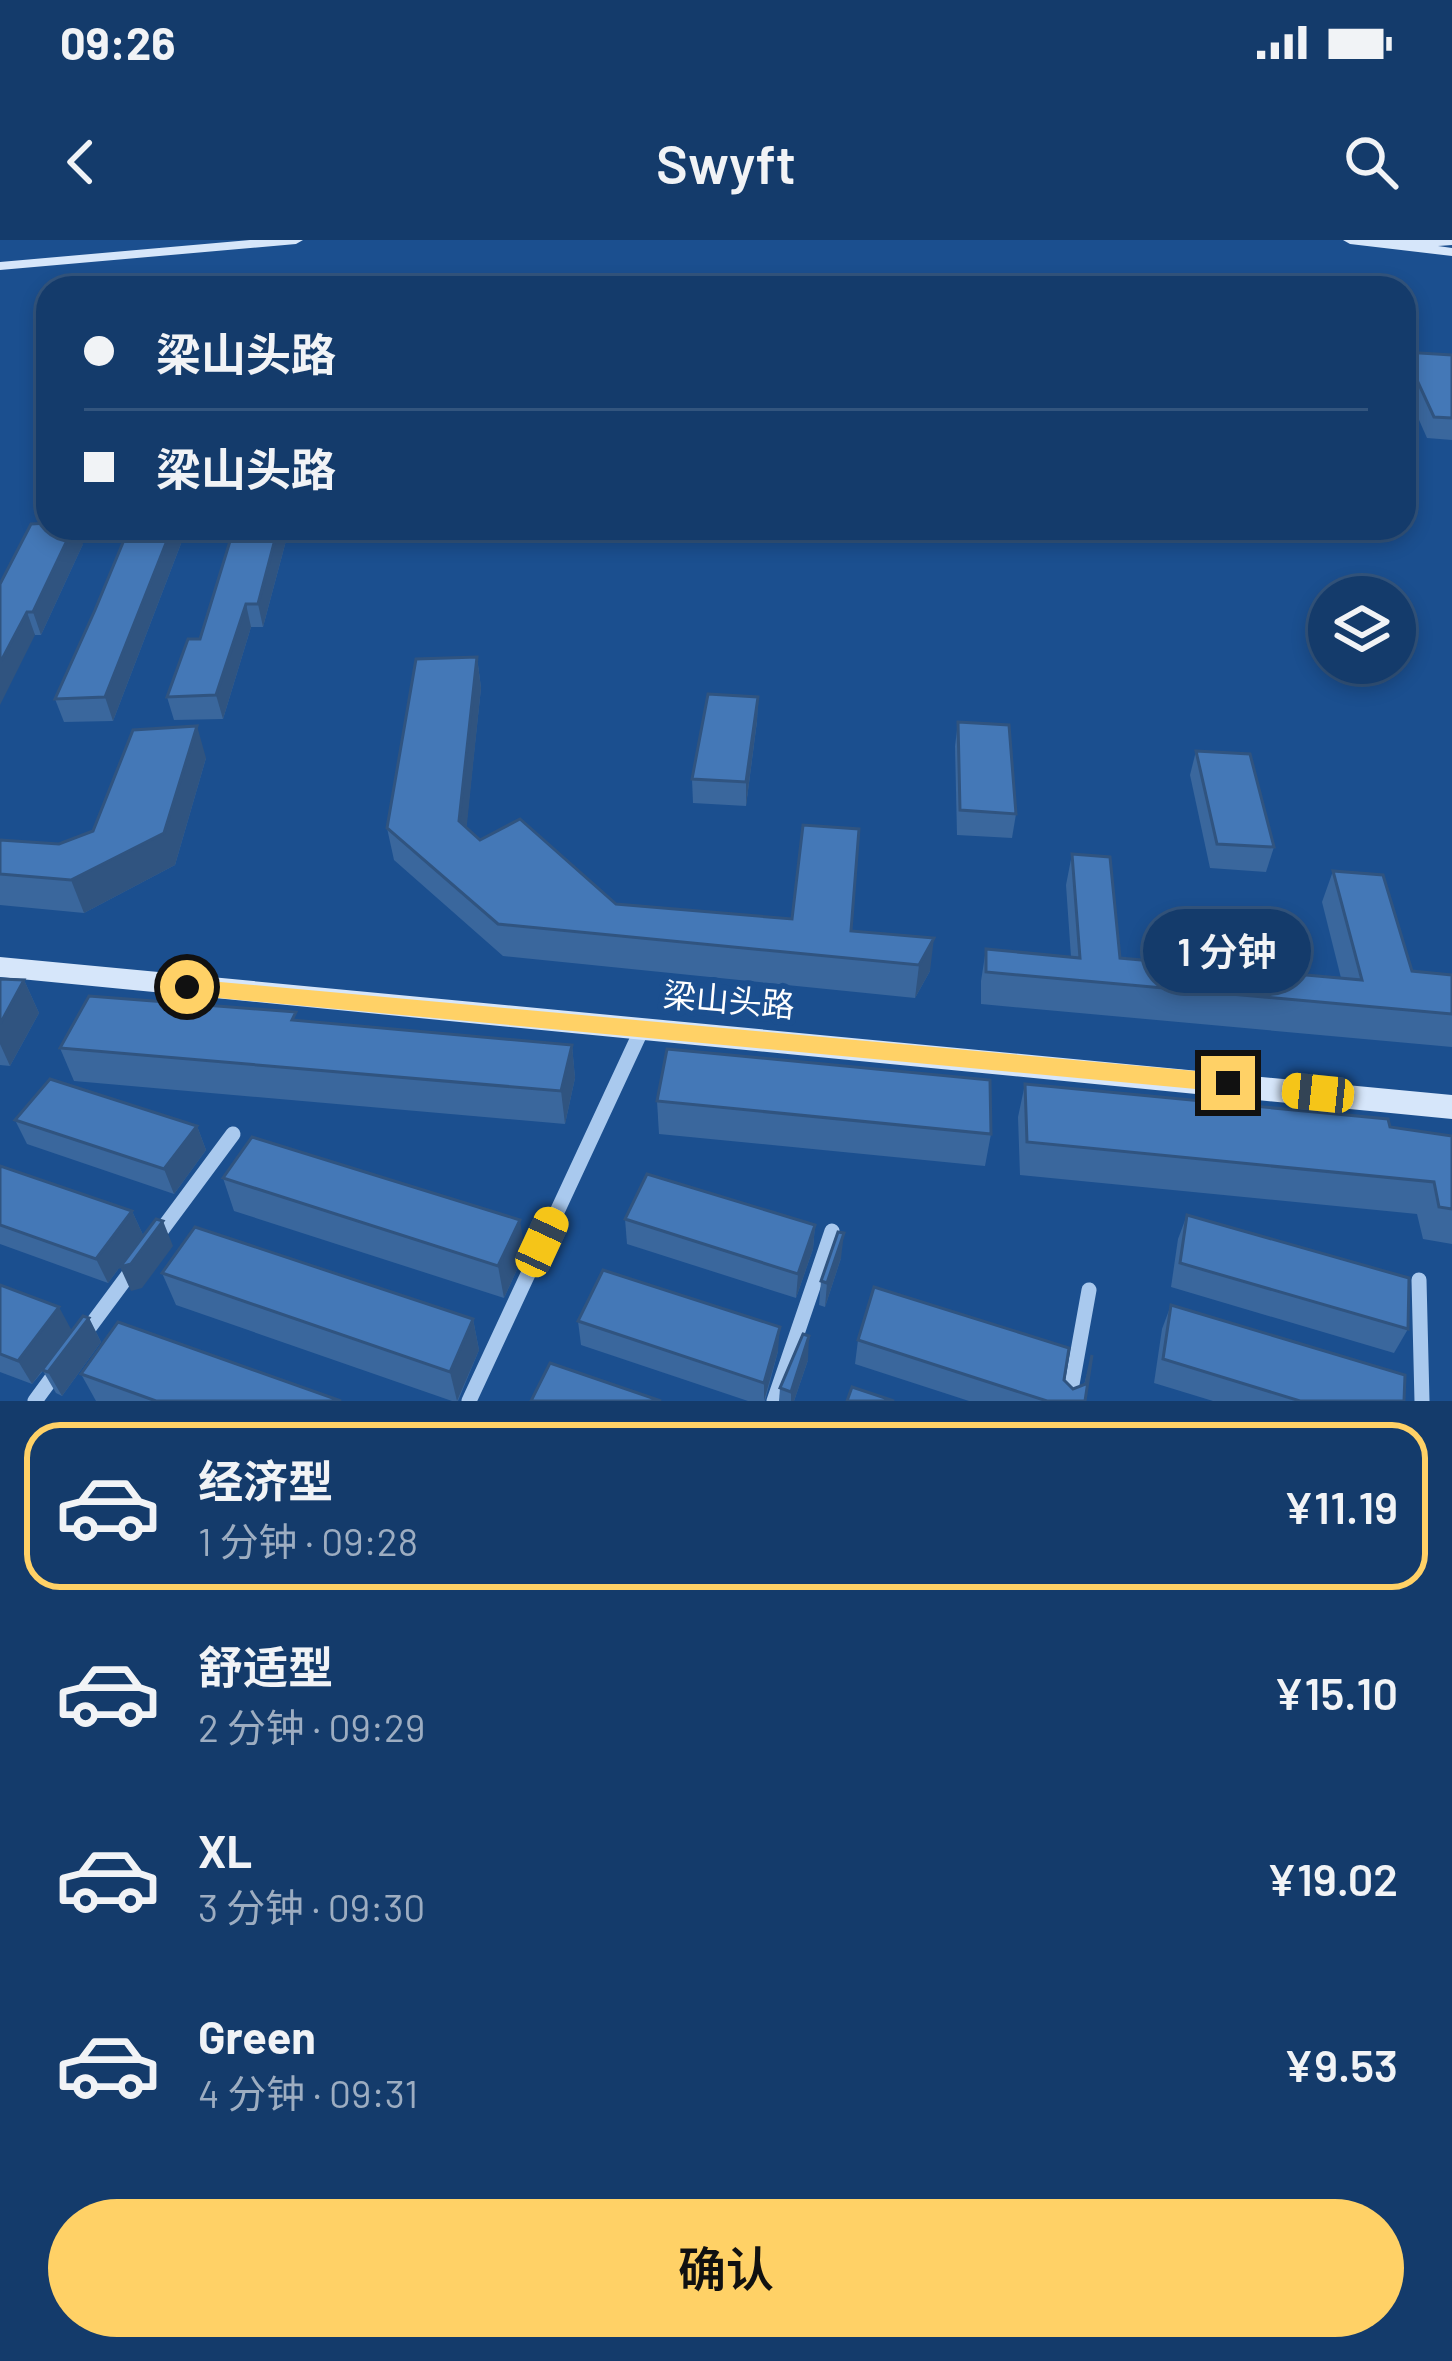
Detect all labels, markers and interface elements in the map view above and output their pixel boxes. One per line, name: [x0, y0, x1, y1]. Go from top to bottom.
text: 09:26: [60, 15, 175, 69]
icon: back: [48, 129, 114, 195]
icon: search: [1338, 129, 1404, 195]
text: Swyft: [656, 130, 796, 195]
text: 梁山头路: [156, 326, 336, 380]
text: 梁山头路: [156, 441, 336, 495]
map controls: [1308, 576, 1416, 684]
button: layers: [1308, 576, 1416, 684]
callout: 1 分钟: [1144, 909, 1312, 993]
text: 1 分钟: [1177, 927, 1277, 974]
route start: [160, 960, 214, 1014]
street label: 梁山头路: [662, 973, 797, 1025]
route end: [1201, 1056, 1255, 1110]
car: [1280, 1071, 1356, 1115]
car: [510, 1202, 574, 1282]
icon: car: [54, 1452, 162, 1560]
text: 经济型: [198, 1453, 333, 1507]
text: ¥11.19: [1283, 1479, 1398, 1533]
text: 1 分钟 · 09:28: [198, 1517, 418, 1564]
icon: car: [54, 1638, 162, 1746]
text: 舒适型: [198, 1639, 333, 1693]
text: ¥15.10: [1274, 1665, 1398, 1719]
text: 2 分钟 · 09:29: [198, 1703, 425, 1750]
text: XL: [198, 1823, 252, 1877]
icon: car: [54, 1824, 162, 1932]
text: ¥19.02: [1266, 1851, 1398, 1905]
text: 3 分钟 · 09:30: [198, 1883, 425, 1930]
text: Green: [198, 2009, 316, 2063]
icon: car: [54, 2010, 162, 2118]
text: ¥9.53: [1283, 2037, 1398, 2091]
text: 4 分钟 · 09:31: [198, 2069, 418, 2116]
button: 确认: [48, 2199, 1404, 2337]

